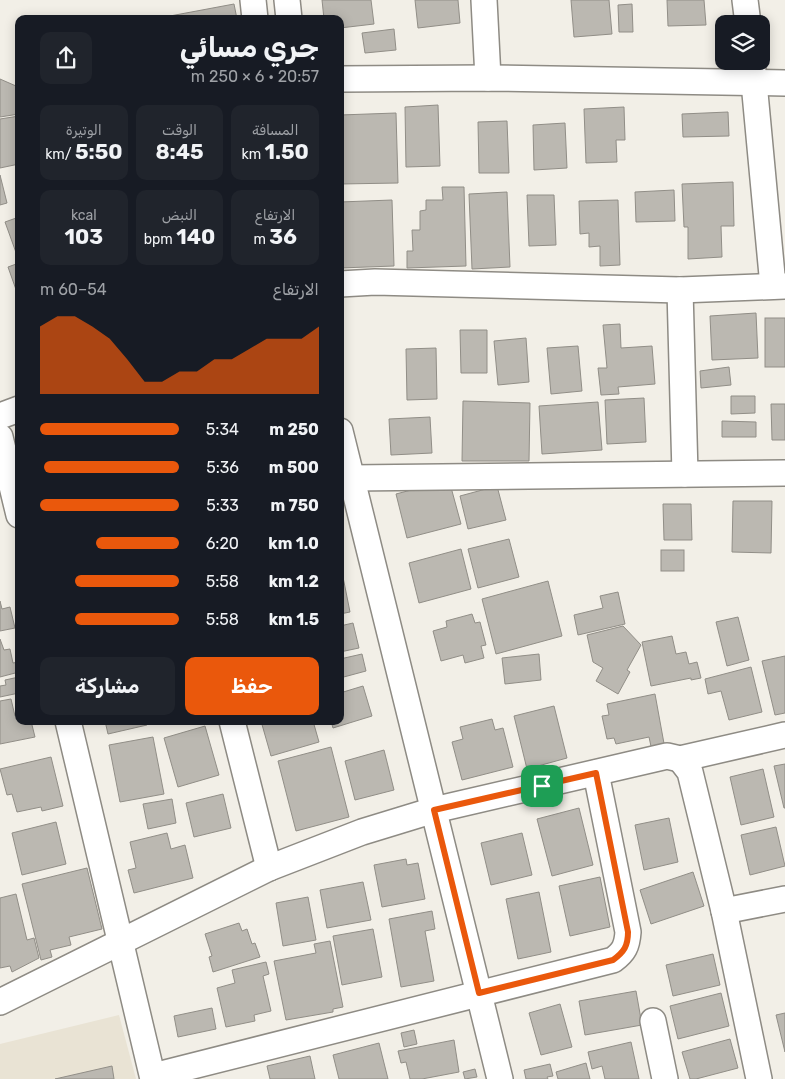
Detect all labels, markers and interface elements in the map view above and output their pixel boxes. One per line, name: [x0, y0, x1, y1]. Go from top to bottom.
map controls: [715, 15, 770, 70]
button: layers: [715, 15, 770, 70]
text: جري مسائي: [180, 31, 319, 64]
button: share: [40, 32, 92, 84]
text: 20:57 · 6 × 250 m: [191, 67, 319, 86]
text: الوتيرة: [66, 122, 102, 139]
text: الوقت: [162, 122, 197, 139]
text: المسافة: [252, 122, 298, 139]
text: 5:50: [75, 139, 123, 164]
text: 8:45: [155, 139, 204, 164]
text: 1.50: [265, 139, 309, 164]
text: /km: [45, 146, 75, 163]
text: km: [241, 146, 265, 163]
text: kcal: [71, 207, 97, 224]
text: النبض: [162, 207, 197, 224]
text: الارتفاع: [255, 207, 295, 224]
text: 103: [65, 224, 103, 249]
text: 140: [176, 224, 215, 249]
text: 36: [269, 224, 297, 249]
text: bpm: [144, 231, 176, 248]
text: m: [253, 231, 269, 248]
text: 54–60 m: [40, 280, 107, 299]
text: الارتفاع: [273, 280, 319, 299]
text: 5:34: [206, 420, 239, 439]
text: 250 m: [269, 420, 319, 439]
text: 5:36: [206, 458, 239, 477]
text: 500 m: [269, 458, 319, 477]
text: 5:33: [206, 496, 239, 515]
text: 750 m: [271, 496, 319, 515]
text: 6:20: [206, 534, 239, 553]
text: 1.0 km: [268, 534, 319, 553]
text: 5:58: [206, 572, 239, 591]
text: 1.2 km: [269, 572, 319, 591]
text: 5:58: [206, 610, 239, 629]
text: 1.5 km: [269, 610, 319, 629]
button: مشاركة: [40, 657, 175, 715]
button: حفظ: [185, 657, 319, 715]
pin: [521, 765, 563, 807]
icon: arrive: [528, 772, 556, 800]

